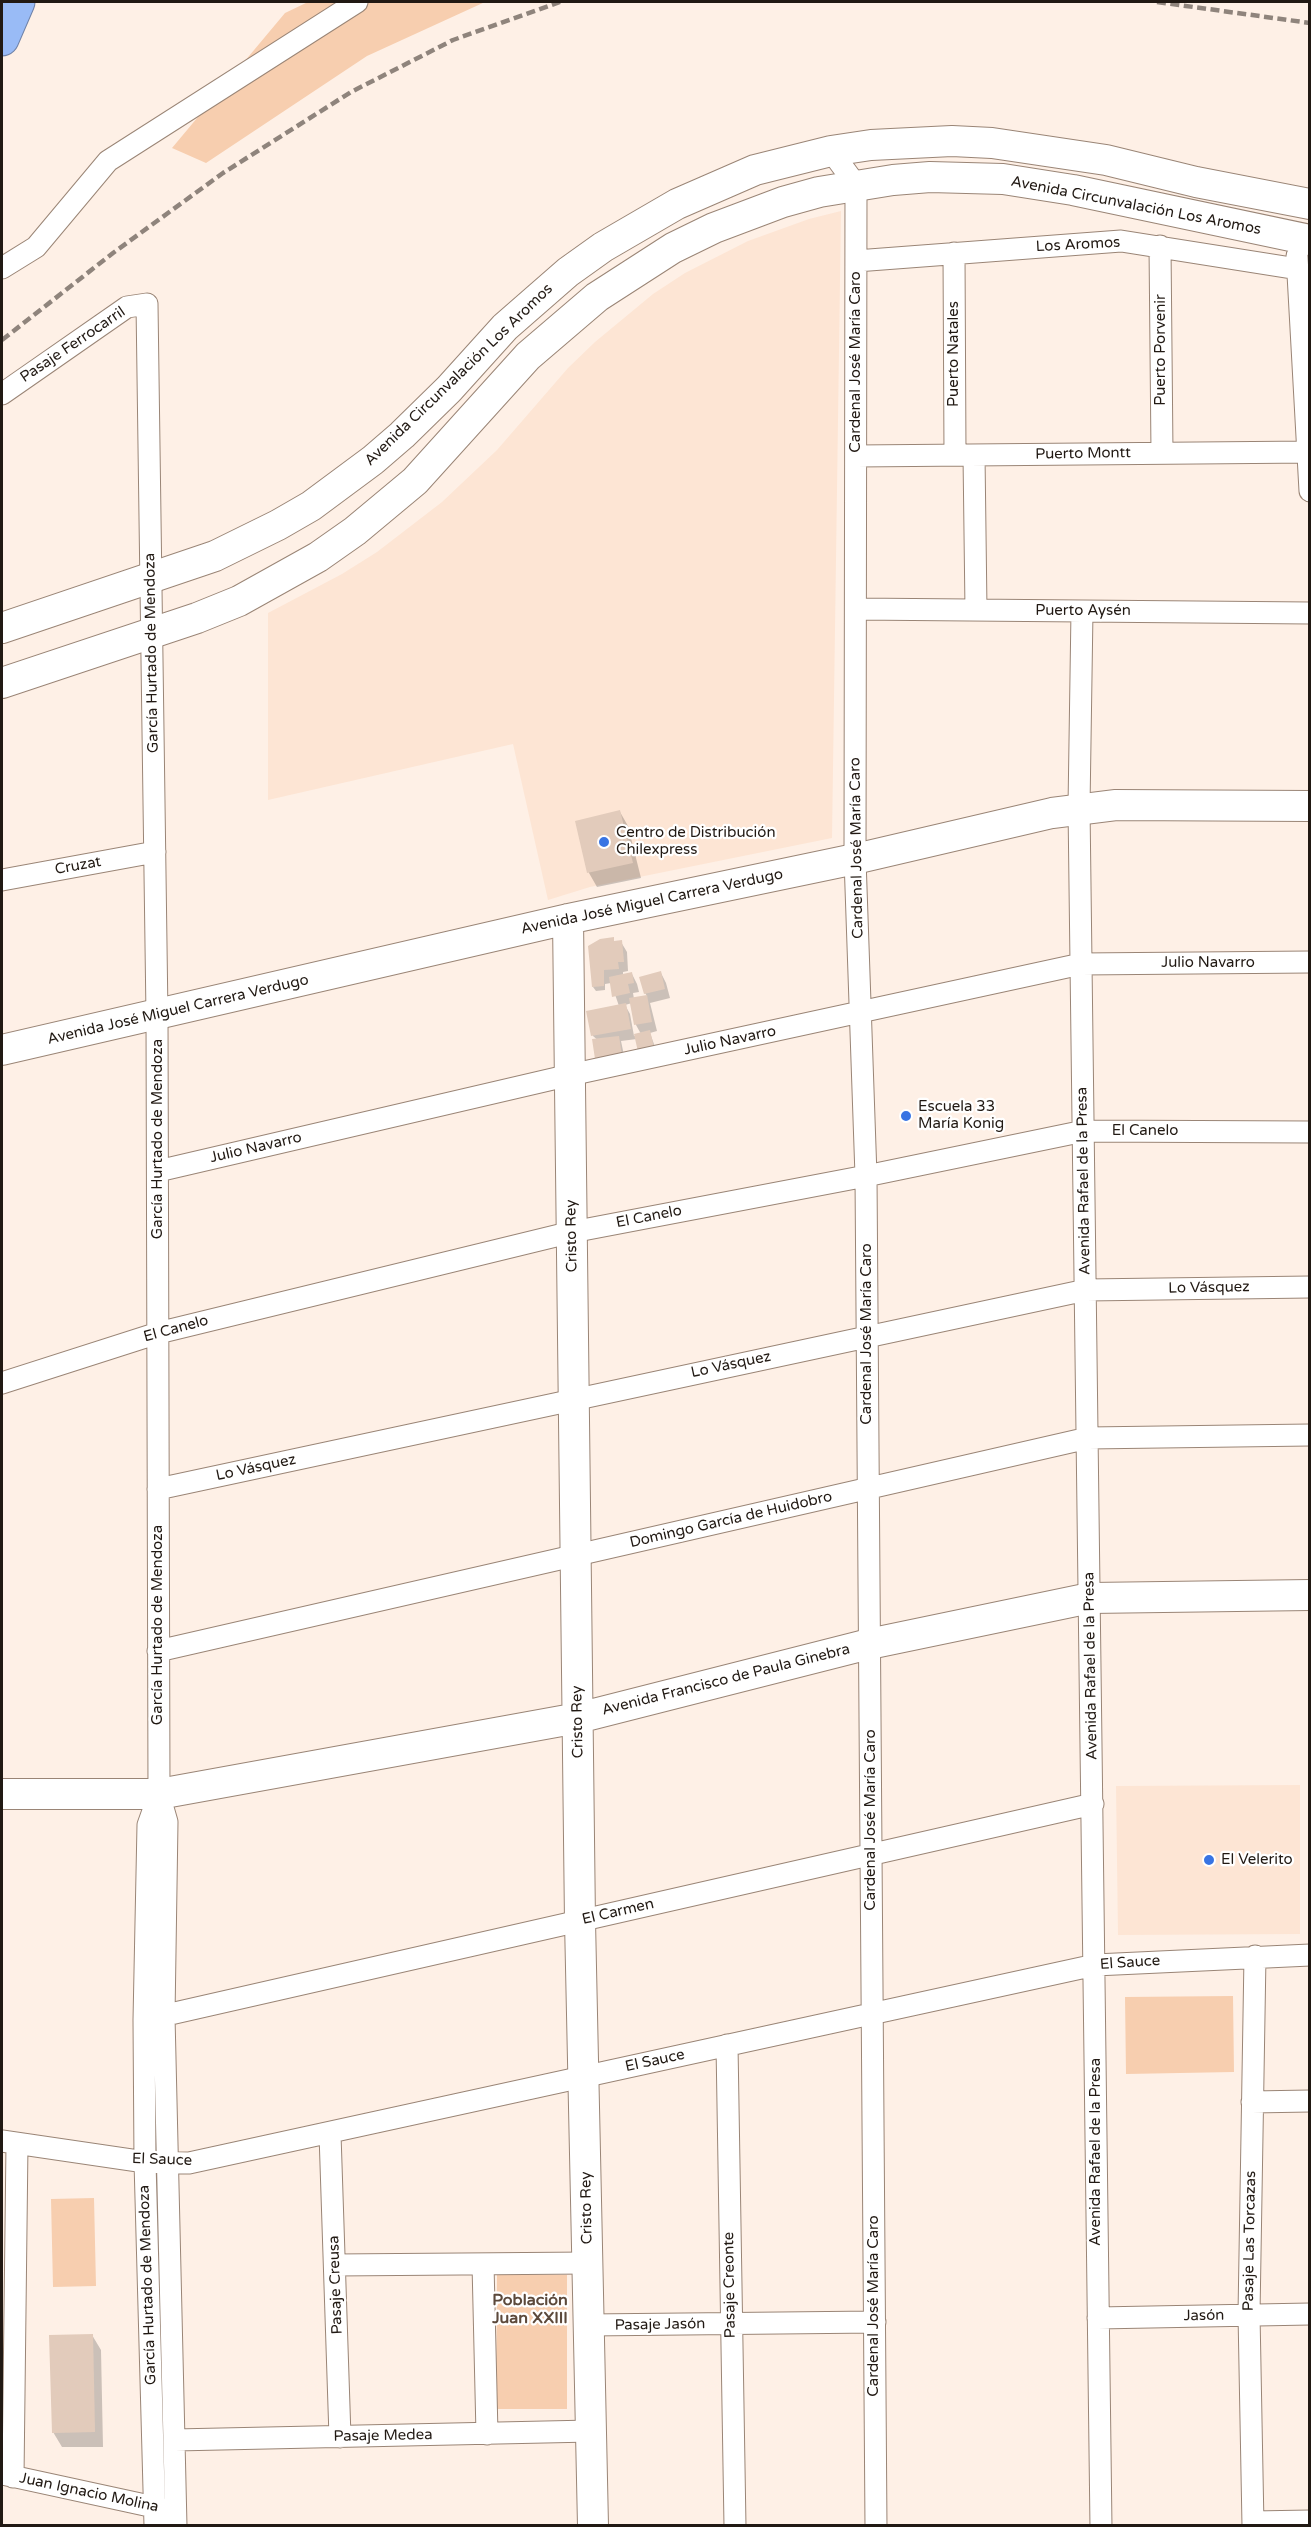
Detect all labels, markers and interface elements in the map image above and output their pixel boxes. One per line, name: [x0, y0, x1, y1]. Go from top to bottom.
street label: Avenida Circunvalación Los Aromos: [1009, 173, 1263, 239]
street label: Los Aromos: [1035, 234, 1121, 256]
street label: Cardenal José María Caro: [847, 271, 865, 453]
street label: Avenida Circunvalación Los Aromos: [361, 280, 557, 470]
street label: Puerto Porvenir: [1152, 294, 1170, 406]
street label: Puerto Natales: [945, 301, 963, 407]
street label: Pasaje Ferrocarril: [17, 303, 129, 387]
street label: Puerto Montt: [1035, 444, 1131, 464]
street label: García Hurtado de Mendoza: [141, 553, 163, 753]
street label: Puerto Aysén: [1035, 602, 1131, 620]
street label: Cardenal José María Caro: [846, 757, 868, 939]
place label: Centro de Distribución Chilexpress: [616, 824, 776, 859]
marker: Centro de Distribución Chilexpress: [597, 835, 611, 849]
street label: Cruzat: [53, 853, 103, 879]
street label: Avenida José Miguel Carrera Verdugo: [519, 865, 785, 939]
street label: Julio Navarro: [1161, 954, 1255, 972]
street label: Avenida José Miguel Carrera Verdugo: [46, 971, 310, 1049]
street label: Julio Navarro: [682, 1022, 778, 1060]
street label: García Hurtado de Mendoza: [149, 1039, 167, 1239]
street label: Avenida Rafael de la Presa: [1073, 1087, 1095, 1275]
place label: Escuela 33 María Konig: [918, 1098, 1004, 1133]
marker: Escuela 33 María Konig: [899, 1109, 913, 1123]
street label: El Canelo: [1112, 1122, 1178, 1140]
street label: Julio Navarro: [208, 1129, 304, 1167]
street label: Cristo Rey: [562, 1199, 582, 1273]
street label: El Canelo: [615, 1202, 683, 1232]
street label: Cardenal José María Caro: [858, 1243, 876, 1425]
street label: Lo Vásquez: [1168, 1278, 1250, 1298]
street label: El Canelo: [142, 1312, 210, 1346]
street label: Lo Vásquez: [689, 1348, 773, 1382]
street label: Lo Vásquez: [214, 1451, 298, 1485]
street label: Domingo García de Huidobro: [628, 1488, 834, 1552]
street label: García Hurtado de Mendoza: [149, 1525, 167, 1725]
street label: Avenida Rafael de la Presa: [1080, 1572, 1102, 1760]
street label: Avenida Francisco de Paula Ginebra: [600, 1640, 852, 1720]
street label: Cristo Rey: [568, 1685, 588, 1759]
street label: Cardenal José María Caro: [862, 1729, 880, 1911]
place label: El Velerito: [1221, 1851, 1293, 1869]
marker: El Velerito: [1202, 1853, 1216, 1867]
street label: El Carmen: [580, 1895, 656, 1929]
street label: El Sauce: [1099, 1952, 1161, 1974]
street label: El Sauce: [624, 2046, 686, 2076]
street label: Avenida Rafael de la Presa: [1087, 2058, 1105, 2246]
street label: El Sauce: [132, 2150, 192, 2170]
street label: Cristo Rey: [577, 2171, 597, 2245]
street label: Pasaje Las Torcazas: [1240, 2171, 1260, 2311]
street label: García Hurtado de Mendoza: [136, 2185, 160, 2385]
street label: Cardenal José María Caro: [865, 2215, 883, 2397]
street label: Pasaje Creonte: [720, 2232, 740, 2338]
street label: Pasaje Creusa: [325, 2235, 347, 2335]
district label: Población Juan XXIII: [492, 2291, 568, 2329]
street label: Jasón: [1183, 2307, 1225, 2325]
street label: Pasaje Jasón: [614, 2315, 706, 2335]
street label: Pasaje Medea: [333, 2426, 433, 2446]
street label: Juan Ignacio Molina: [18, 2469, 160, 2517]

